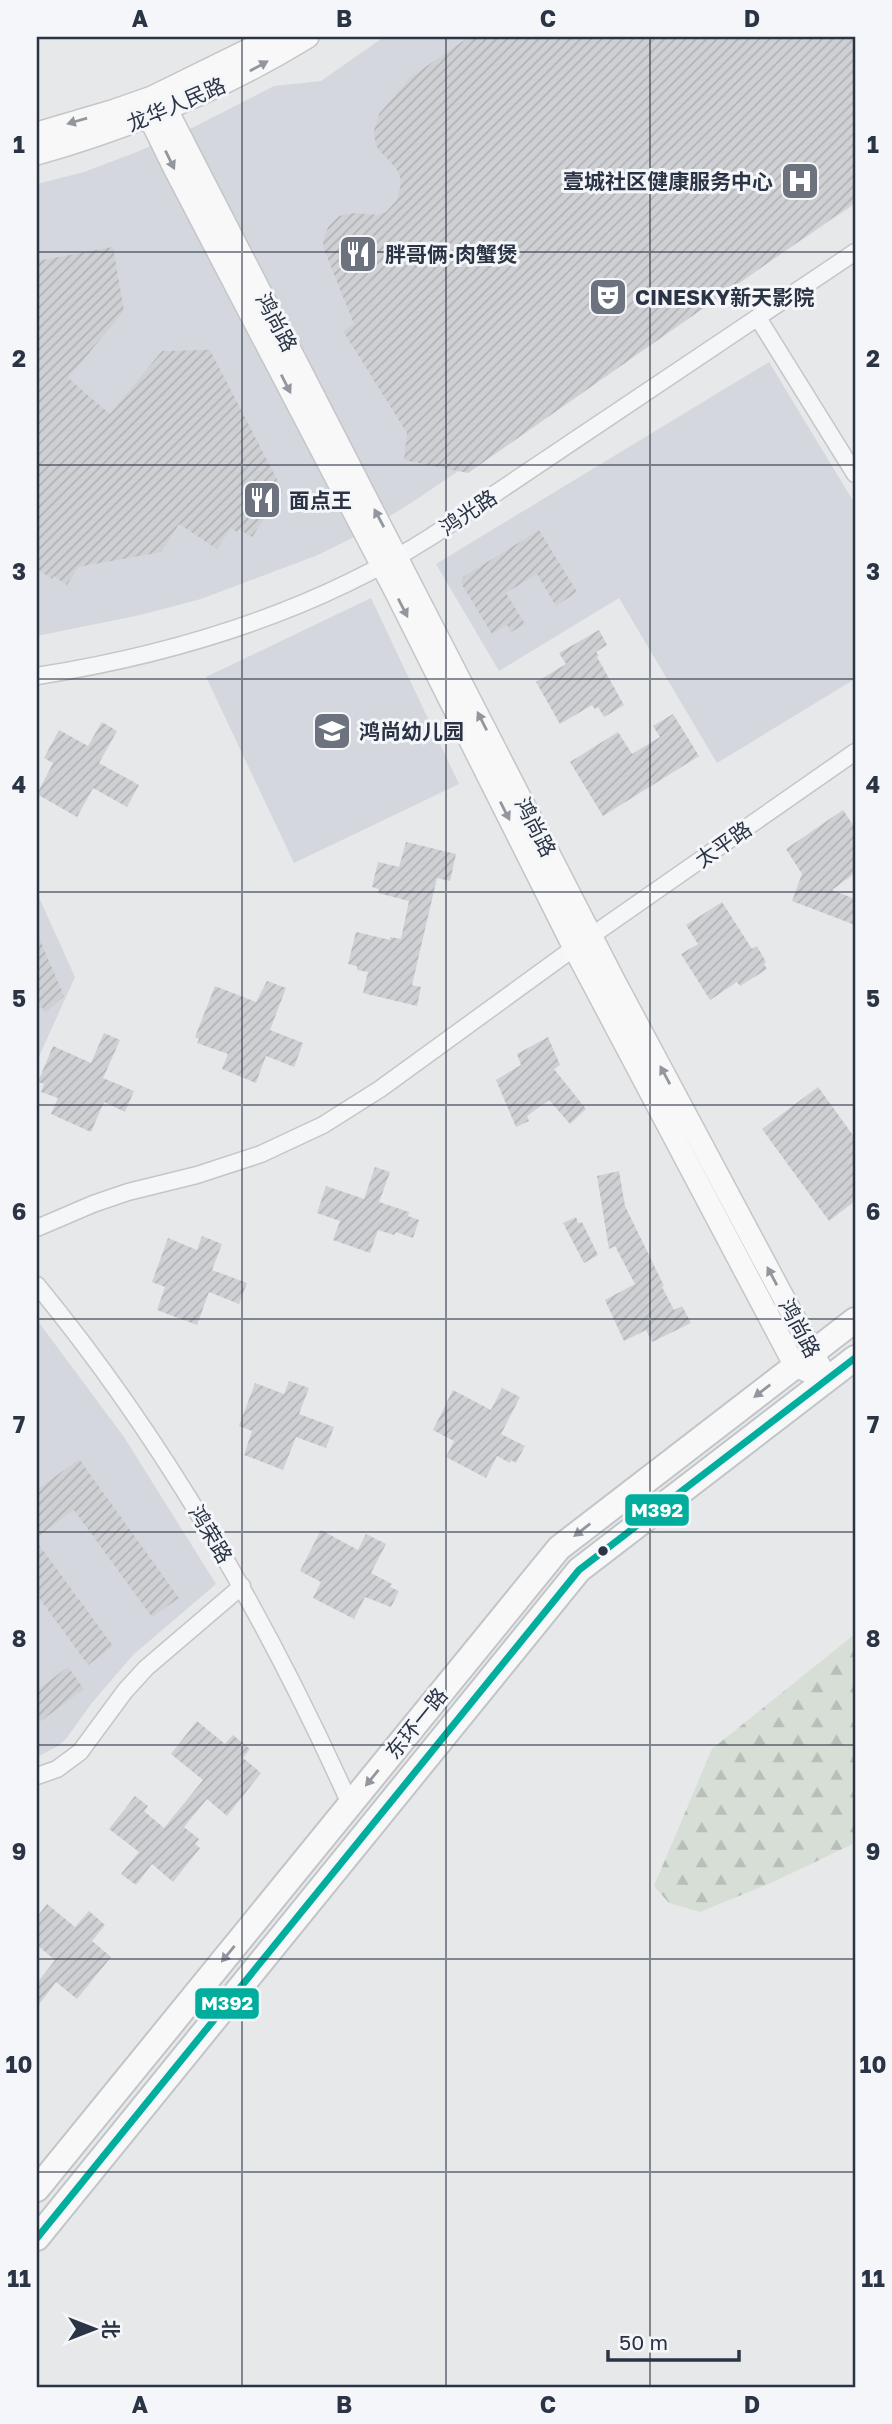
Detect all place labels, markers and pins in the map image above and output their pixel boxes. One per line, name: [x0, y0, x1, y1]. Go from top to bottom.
hospital icon: 壹城社区健康服务中心: [779, 160, 821, 202]
place label: 壹城社区健康服务中心: [563, 168, 773, 194]
restaurant icon: 胖哥俩·肉蟹煲: [337, 233, 379, 275]
place label: 胖哥俩·肉蟹煲: [385, 241, 518, 267]
theatre icon: CINESKY新天影院: [587, 276, 629, 318]
place label: CINESKY新天影院: [635, 284, 814, 310]
restaurant icon: 面点王: [241, 479, 283, 521]
place label: 面点王: [289, 487, 352, 513]
school or university icon: 鸿尚幼儿园: [311, 710, 353, 752]
place label: 鸿尚幼儿园: [359, 718, 464, 744]
unlabelled marker: [596, 1544, 610, 1558]

